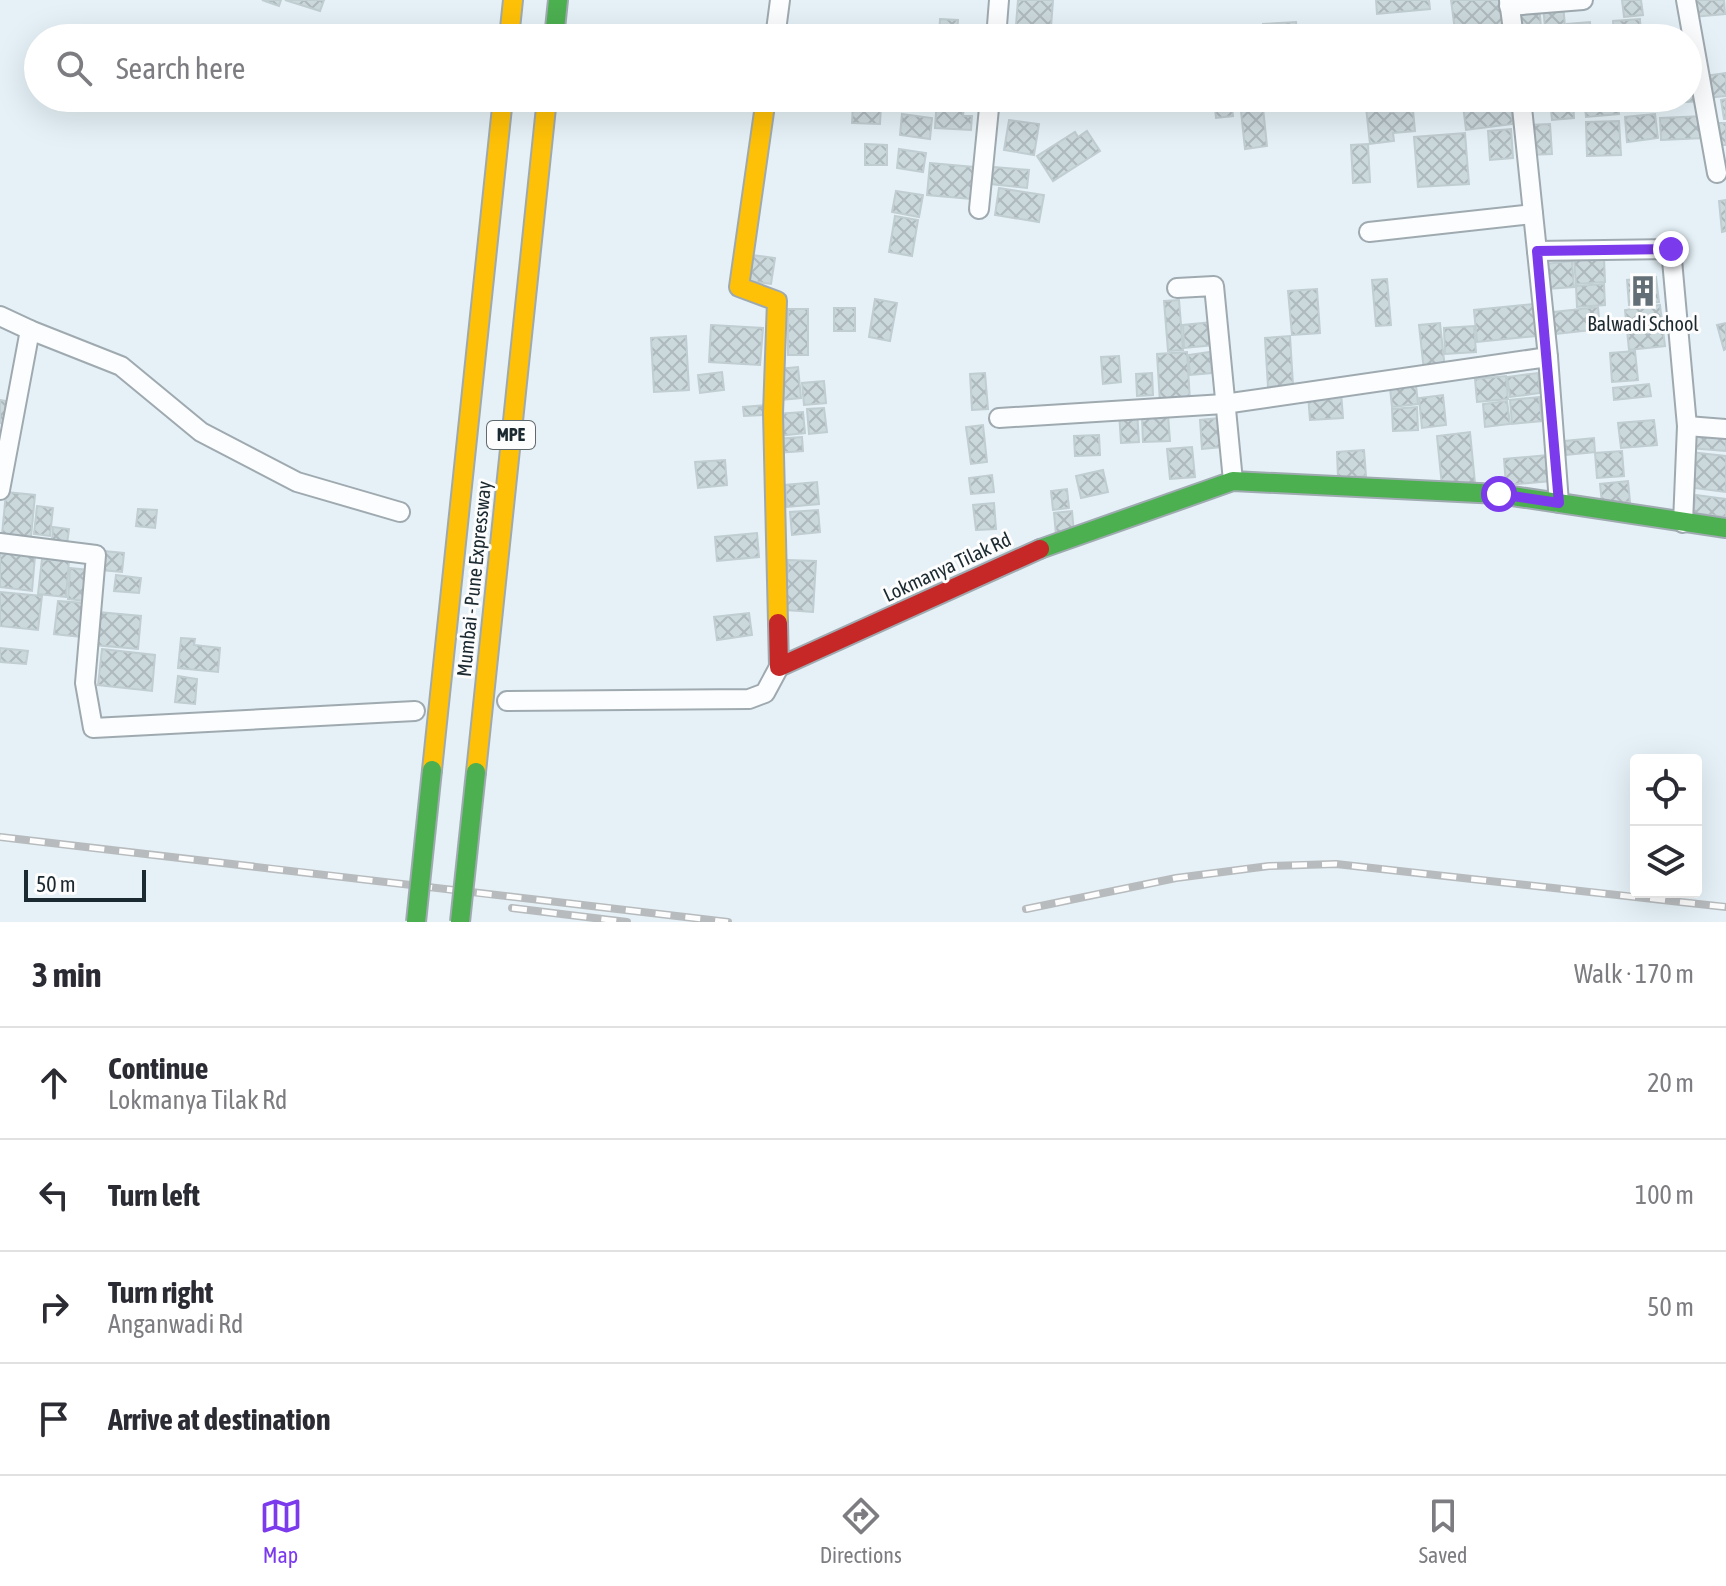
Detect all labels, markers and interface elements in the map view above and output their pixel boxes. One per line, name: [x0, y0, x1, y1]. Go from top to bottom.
search box: [24, 24, 1702, 112]
icon: search: [52, 46, 96, 90]
text: Search here: [116, 51, 245, 85]
route end: [1653, 231, 1689, 267]
building icon: Balwadi School: [1626, 274, 1660, 308]
place label: Balwadi School: [1587, 312, 1699, 335]
road number: MPE: [487, 421, 535, 449]
route start: [1481, 476, 1517, 512]
street label: Mumbai - Pune Expressway: [452, 480, 495, 678]
street label: Lokmanya Tilak Rd: [879, 527, 1014, 606]
map controls: [1630, 754, 1702, 898]
button: locate: [1630, 754, 1702, 826]
button: layers: [1630, 826, 1702, 898]
scale bar: [24, 866, 146, 902]
text: 50 m: [36, 871, 76, 897]
text: 3 min: [32, 955, 101, 994]
text: Walk · 170 m: [1574, 959, 1694, 989]
text: Continue: [108, 1051, 208, 1085]
icon: ahead: [32, 1061, 76, 1105]
text: 20 m: [1647, 1068, 1694, 1098]
text: Lokmanya Tilak Rd: [108, 1085, 287, 1115]
icon: left: [32, 1173, 76, 1217]
text: Turn left: [108, 1178, 200, 1212]
text: 100 m: [1635, 1180, 1694, 1210]
text: Turn right: [108, 1275, 214, 1309]
icon: right: [32, 1285, 76, 1329]
text: 50 m: [1647, 1292, 1694, 1322]
text: Anganwadi Rd: [108, 1309, 243, 1339]
icon: arrive: [32, 1397, 76, 1441]
text: Arrive at destination: [108, 1402, 330, 1436]
tab: Map: [259, 1494, 303, 1568]
tab: Directions: [820, 1494, 902, 1568]
tab: Saved: [1419, 1494, 1467, 1568]

